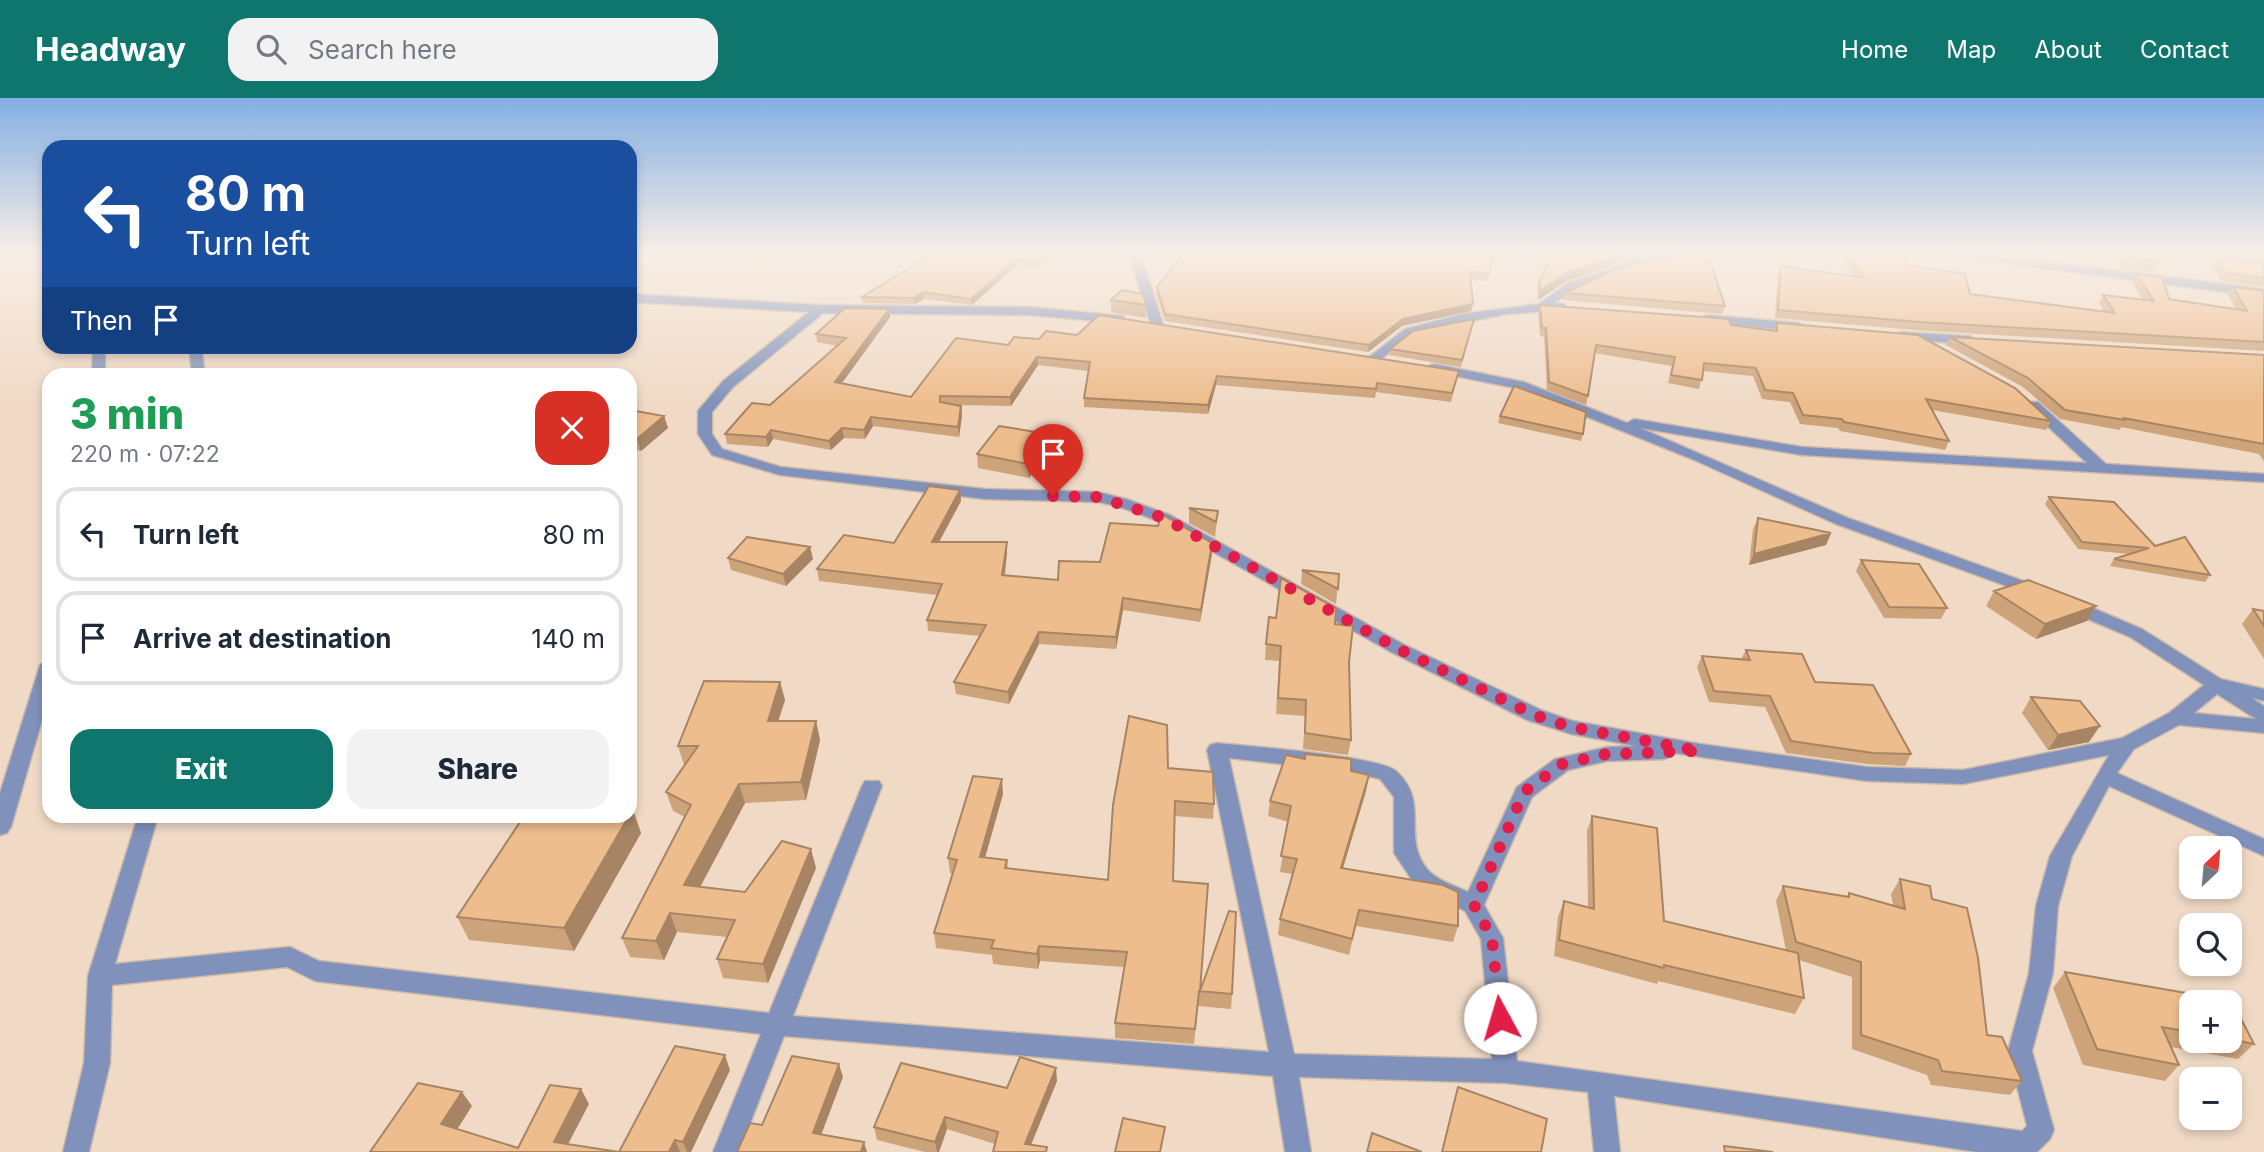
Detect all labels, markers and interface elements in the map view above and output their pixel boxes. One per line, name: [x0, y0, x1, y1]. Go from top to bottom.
search box: [228, 18, 718, 81]
text: Headway: [35, 29, 186, 69]
icon: search: [252, 30, 290, 68]
text: Search here: [308, 34, 457, 65]
text: Home: [1841, 35, 1908, 64]
text: Map: [1946, 35, 1996, 64]
text: About: [2034, 35, 2102, 64]
text: Contact: [2140, 35, 2229, 64]
text: 80 m: [185, 164, 306, 223]
icon: left: [70, 168, 161, 259]
text: Turn left: [185, 224, 310, 263]
icon: arrive: [147, 301, 185, 339]
text: Then: [70, 305, 133, 336]
text: 3 min: [70, 388, 184, 439]
button: close: [535, 391, 609, 465]
pin: [1023, 424, 1083, 496]
icon: arrive: [1034, 435, 1072, 473]
text: 220 m · 07:22: [70, 440, 220, 468]
icon: left: [74, 515, 112, 553]
text: Turn left: [133, 519, 239, 550]
text: 80 m: [542, 519, 605, 550]
icon: arrive: [74, 619, 112, 657]
text: Arrive at destination: [133, 623, 392, 654]
text: 140 m: [531, 623, 605, 654]
button: Exit: [70, 729, 333, 809]
button: Share: [347, 729, 609, 809]
north arrow: [2179, 836, 2242, 900]
map controls: [2179, 836, 2242, 1130]
button: search: [2179, 913, 2242, 976]
position arrow: [1463, 981, 1537, 1055]
button: +: [2179, 990, 2242, 1053]
button: −: [2179, 1067, 2242, 1130]

